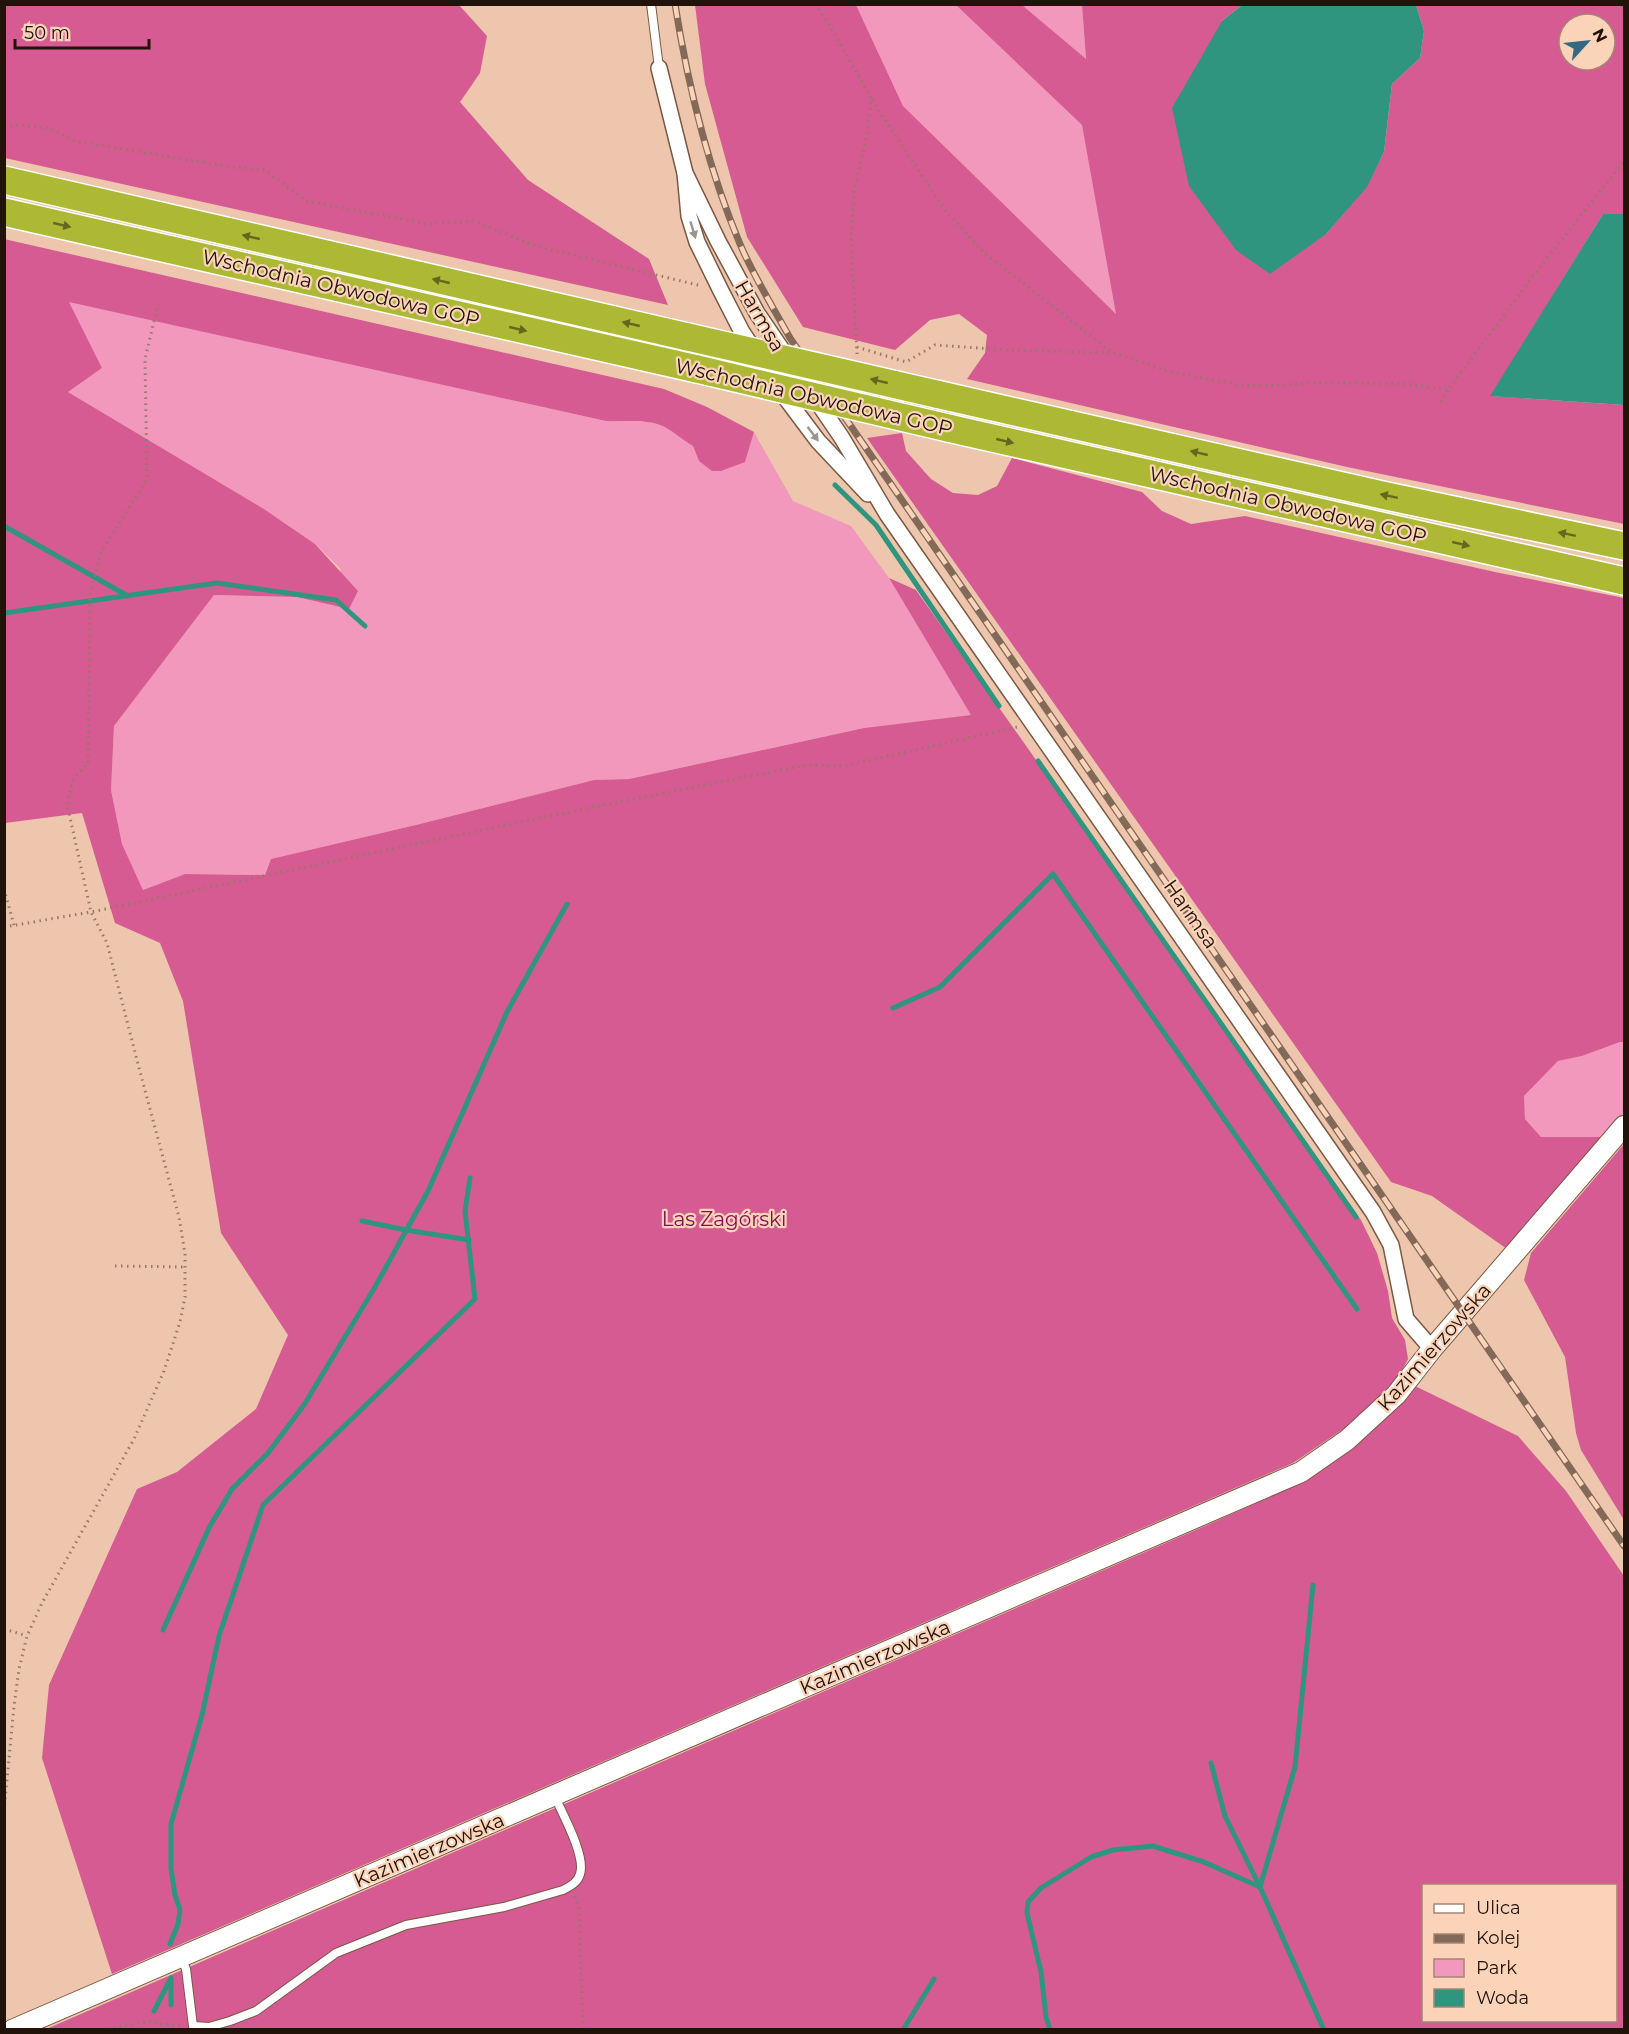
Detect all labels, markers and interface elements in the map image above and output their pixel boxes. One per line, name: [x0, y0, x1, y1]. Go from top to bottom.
scale bar: [15, 12, 148, 50]
north arrow: [1557, 12, 1617, 72]
text: 50 m: [24, 22, 70, 44]
text: N: [1589, 25, 1611, 45]
one-way arrow: [52, 220, 71, 230]
one-way arrow: [689, 221, 698, 239]
one-way arrow: [242, 232, 260, 242]
street label: Wschodnia Obwodowa GOP: [200, 244, 482, 332]
one-way arrow: [431, 276, 450, 285]
street label: Harmsa: [730, 276, 790, 356]
one-way arrow: [622, 319, 640, 329]
one-way arrow: [509, 324, 527, 334]
street label: Wschodnia Obwodowa GOP: [673, 353, 955, 441]
one-way arrow: [870, 375, 889, 385]
one-way arrow: [806, 426, 819, 442]
one-way arrow: [996, 437, 1015, 446]
one-way arrow: [1190, 448, 1208, 458]
street label: Wschodnia Obwodowa GOP: [1147, 461, 1429, 549]
one-way arrow: [1379, 491, 1398, 500]
one-way arrow: [1557, 529, 1576, 538]
one-way arrow: [1452, 540, 1471, 550]
street label: Harmsa: [1159, 875, 1223, 953]
park label: Las Zagórski: [662, 1207, 786, 1231]
street label: Kazimierzowska: [1372, 1278, 1496, 1416]
street label: Kazimierzowska: [796, 1614, 954, 1700]
street label: Kazimierzowska: [350, 1807, 508, 1893]
legend: [1422, 1884, 1617, 2022]
text: Ulica: [1476, 1897, 1521, 1919]
text: Kolej: [1476, 1927, 1520, 1949]
text: Park: [1476, 1957, 1517, 1979]
text: Woda: [1476, 1987, 1529, 2009]

